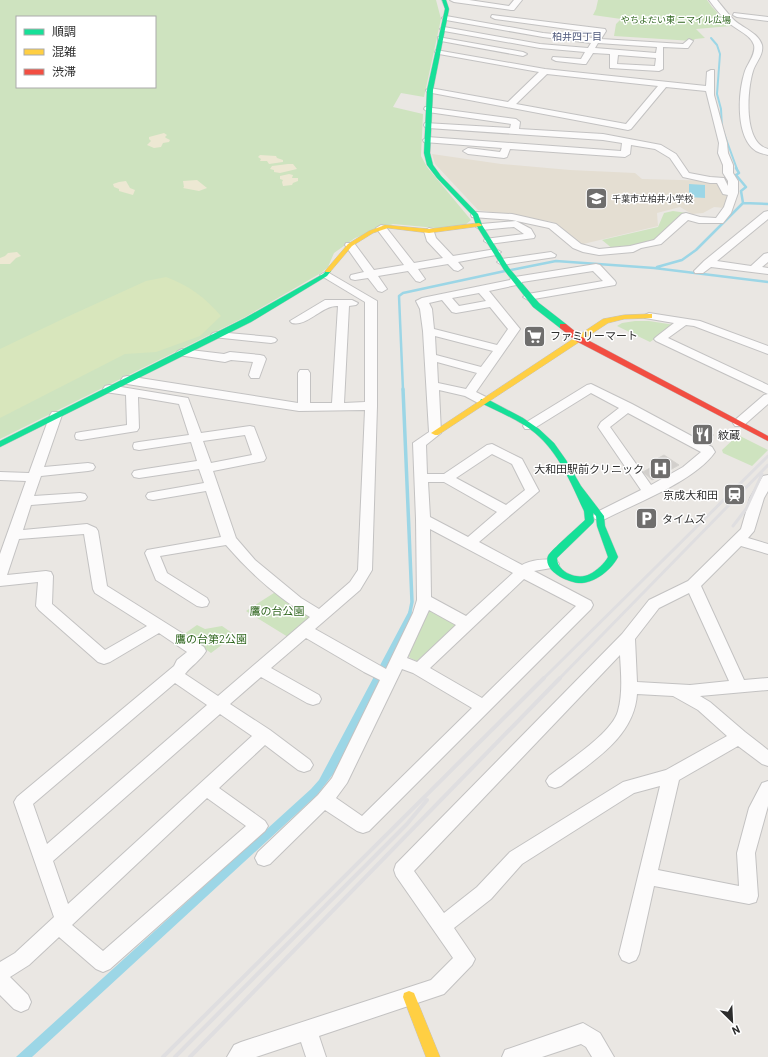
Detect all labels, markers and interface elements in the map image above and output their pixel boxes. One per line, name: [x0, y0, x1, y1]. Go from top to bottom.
park label: やちよだい東 ニマイル広場: [621, 14, 731, 25]
legend: [16, 16, 156, 88]
text: 順調: [52, 24, 76, 38]
district label: 柏井四丁目: [552, 30, 602, 42]
text: 混雑: [52, 44, 76, 58]
text: 渋滞: [52, 64, 76, 78]
school or university icon: 千葉市立柏井小学校: [584, 186, 610, 212]
place label: 千葉市立柏井小学校: [612, 193, 693, 204]
supermarket icon: ファミリーマート: [522, 323, 548, 349]
place label: ファミリーマート: [550, 329, 638, 342]
restaurant icon: 紋蔵: [690, 422, 716, 448]
place label: 紋蔵: [718, 428, 740, 441]
hospital icon: 大和田駅前クリニック: [647, 456, 673, 482]
place label: 大和田駅前クリニック: [534, 462, 644, 475]
station icon: 京成大和田: [721, 482, 747, 508]
place label: 京成大和田: [663, 488, 718, 501]
parking icon: タイムズ: [634, 506, 660, 532]
place label: タイムズ: [662, 512, 706, 525]
park label: 鷹の台公園: [250, 604, 305, 617]
park label: 鷹の台第2公園: [175, 632, 247, 645]
north arrow: [712, 1001, 752, 1041]
text: N: [730, 1023, 742, 1038]

